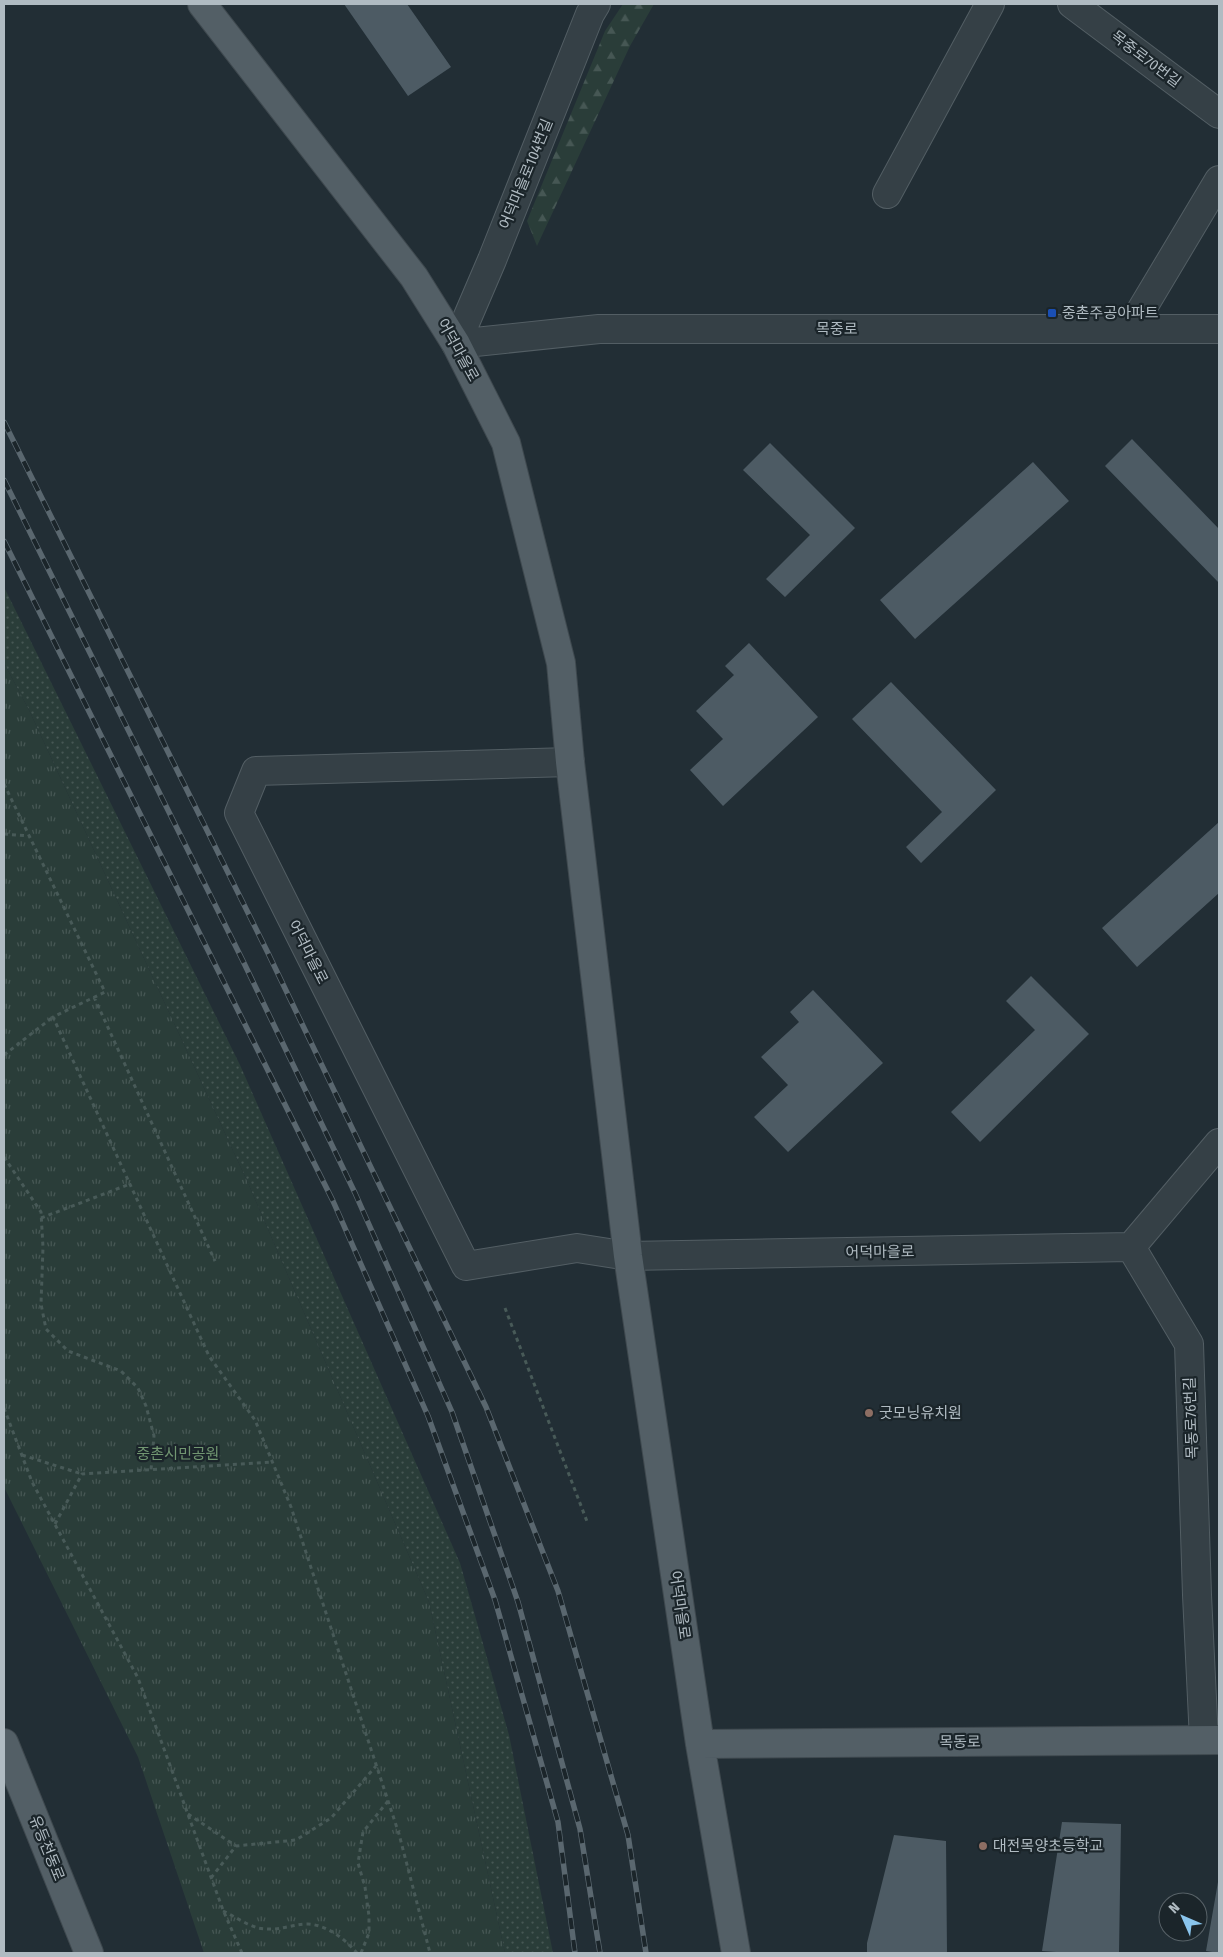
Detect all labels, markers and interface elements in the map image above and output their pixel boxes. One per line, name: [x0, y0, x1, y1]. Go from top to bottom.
street label: 목중로70번길: [1108, 27, 1184, 91]
street label: 어덕마을로104번길: [496, 116, 556, 232]
place label: 중촌주공아파트: [1062, 304, 1159, 322]
marker: 중촌주공아파트: [1046, 307, 1058, 319]
street label: 어덕마을로: [433, 315, 483, 385]
street label: 목중로: [816, 320, 858, 338]
street label: 어덕마을로: [284, 917, 332, 987]
street label: 어덕마을로: [845, 1242, 915, 1262]
street label: 목동로76번길: [1181, 1377, 1201, 1459]
place label: 굿모닝유치원: [879, 1404, 962, 1422]
marker: 굿모닝유치원: [863, 1407, 875, 1419]
park label: 중촌시민공원: [137, 1445, 219, 1463]
street label: 어덕마을로: [666, 1570, 694, 1640]
street label: 목동로: [939, 1733, 981, 1751]
street label: 유등천동로: [26, 1813, 68, 1883]
place label: 대전목양초등학교: [993, 1837, 1103, 1855]
marker: 대전목양초등학교: [977, 1840, 989, 1852]
north arrow: [1158, 1892, 1208, 1942]
text: N: [1165, 1899, 1183, 1917]

